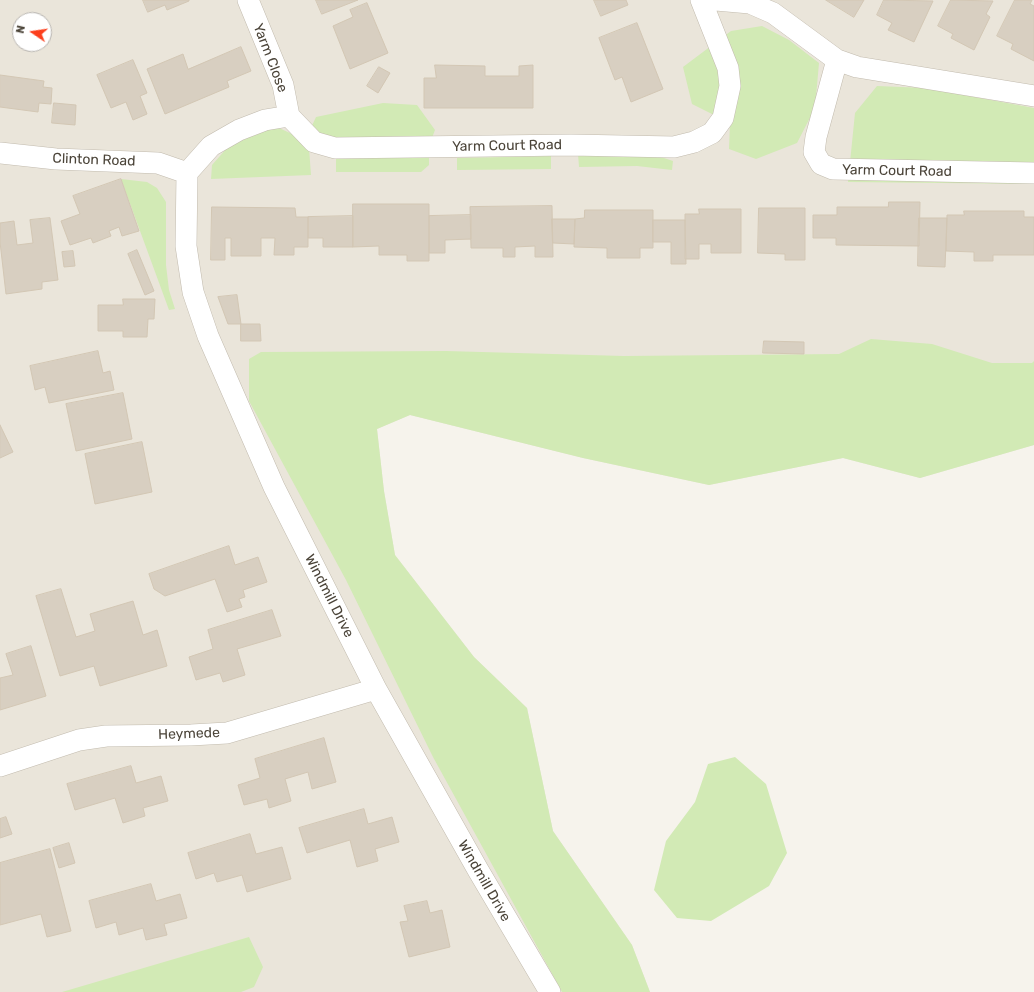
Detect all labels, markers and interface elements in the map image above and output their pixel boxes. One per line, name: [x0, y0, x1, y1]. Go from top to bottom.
north arrow: [12, 12, 52, 52]
street label: Yarm Close: [249, 21, 291, 95]
text: N: [14, 24, 28, 35]
street label: Yarm Court Road: [452, 137, 562, 155]
street label: Clinton Road: [52, 150, 136, 170]
street label: Yarm Court Road: [842, 162, 952, 180]
street label: Windmill Drive: [301, 552, 357, 640]
street label: Heymede: [158, 725, 220, 743]
street label: Windmill Drive: [454, 837, 514, 925]

